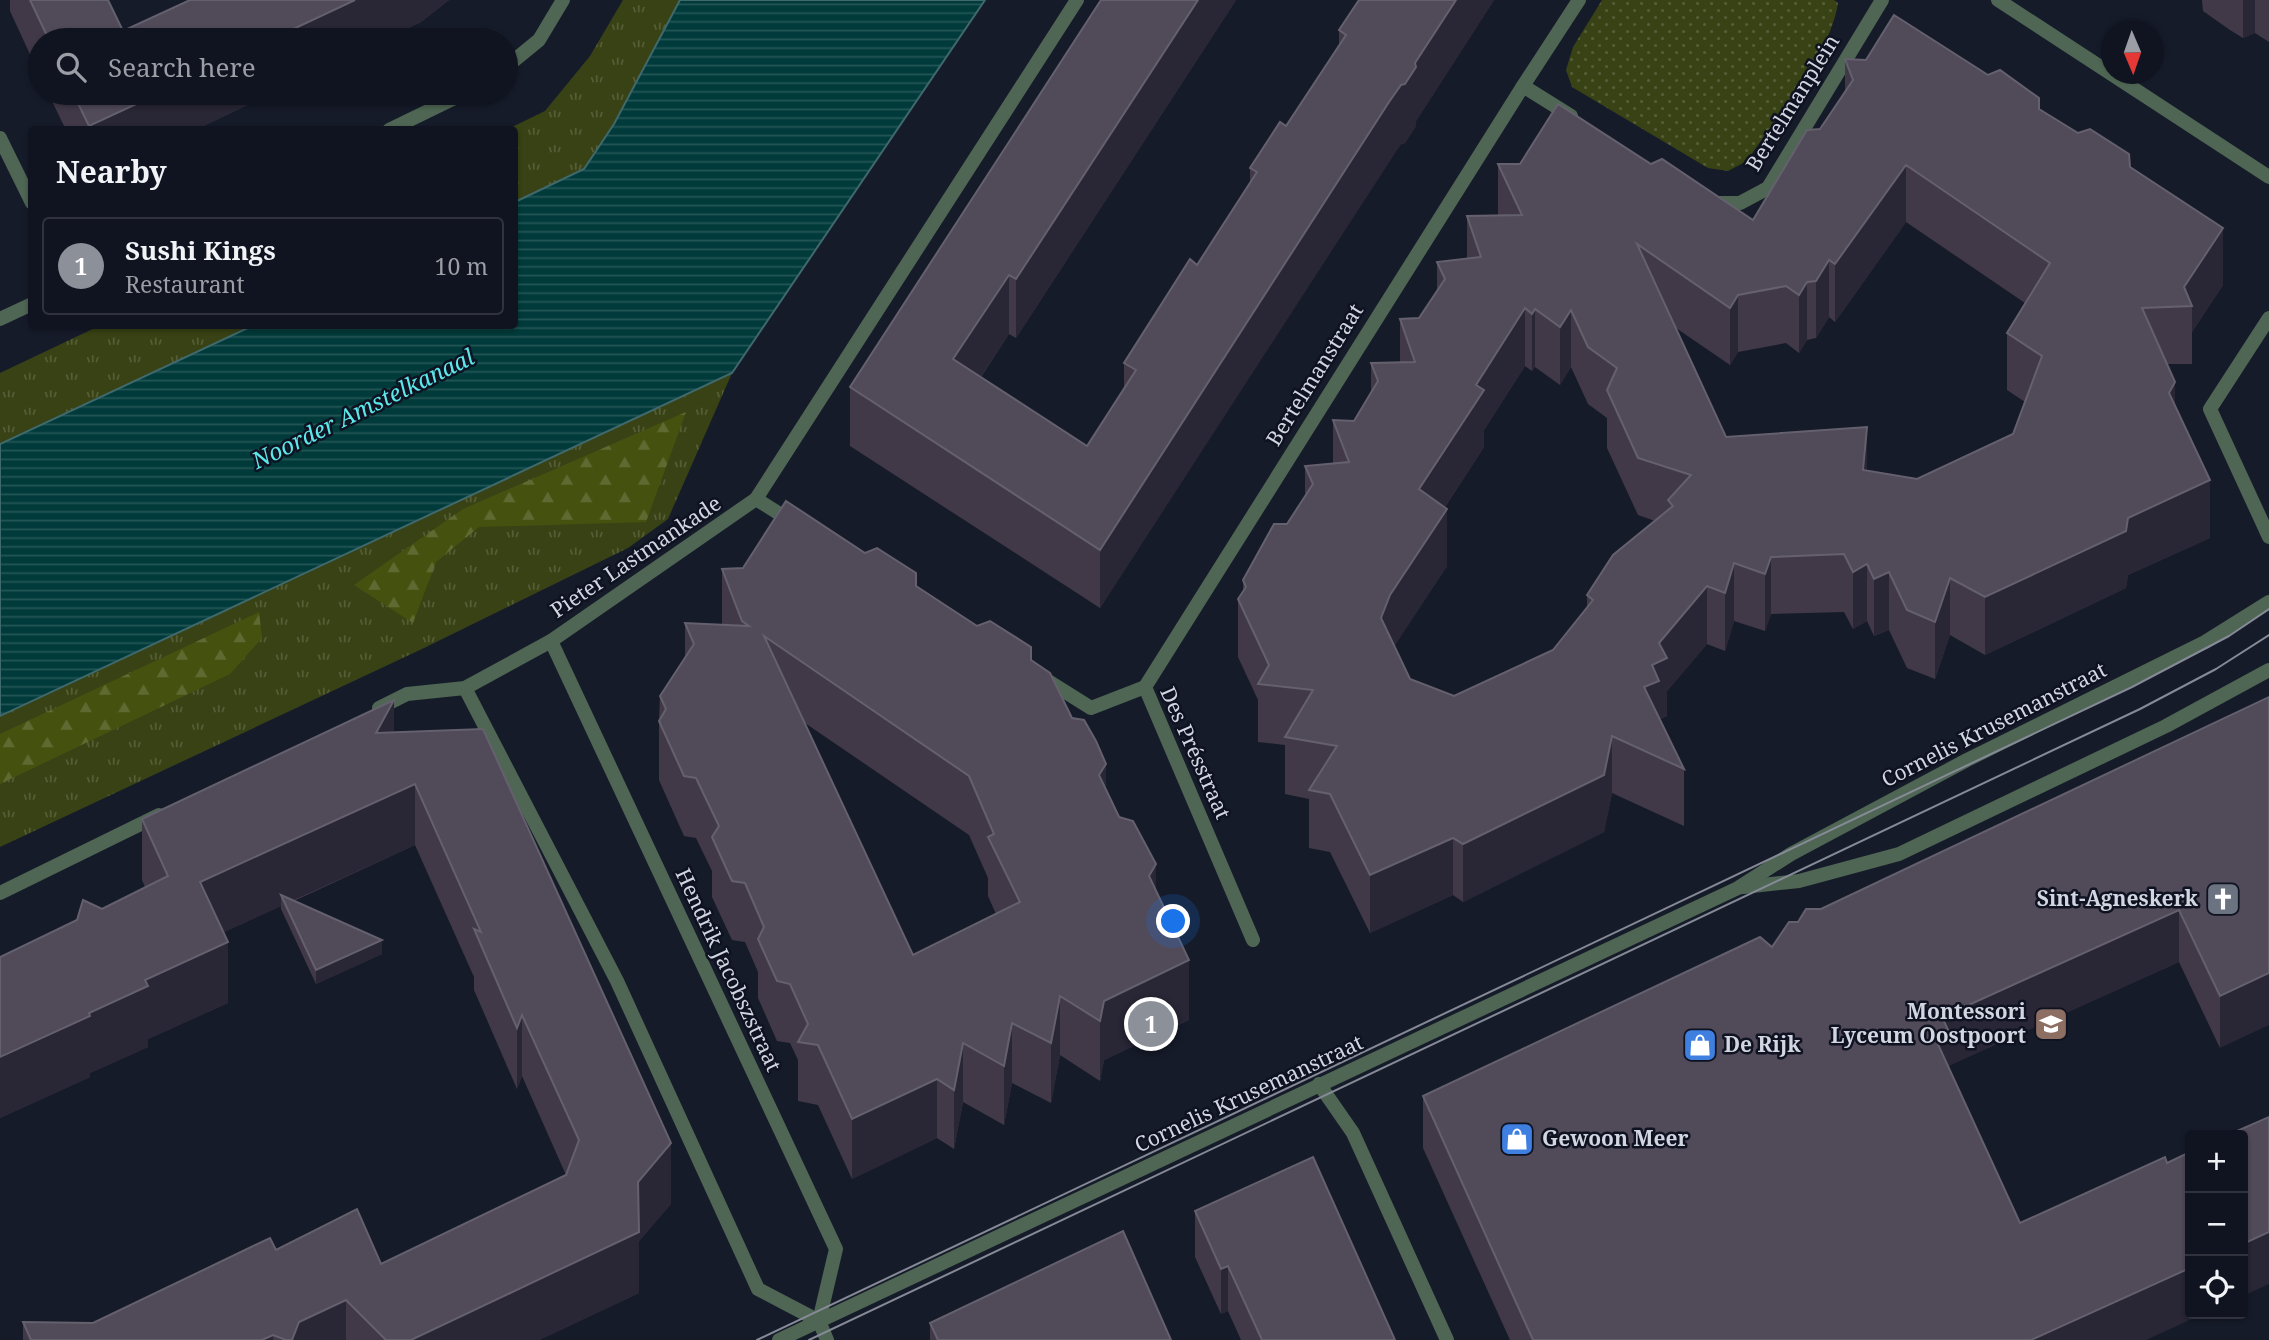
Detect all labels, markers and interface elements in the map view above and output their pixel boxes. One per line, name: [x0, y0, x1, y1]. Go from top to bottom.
north arrow: [2101, 21, 2164, 84]
search box: [28, 28, 518, 105]
street label: Bertelmanplein: [1739, 29, 1845, 176]
icon: search: [52, 48, 90, 86]
text: Search here: [108, 49, 256, 85]
text: Nearby: [56, 151, 167, 192]
text: Sushi Kings: [125, 232, 276, 268]
text: 1: [75, 250, 88, 282]
text: 10 m: [435, 250, 488, 282]
text: Restaurant: [125, 268, 245, 300]
street label: Bertelmanstraat: [1259, 298, 1369, 451]
water label: Noorder Amstelkanaal: [245, 340, 479, 476]
street label: Pieter Lastmankade: [545, 489, 726, 624]
street label: Cornelis Krusemanstraat: [1876, 655, 2111, 793]
street label: Des Présstraat: [1154, 682, 1238, 823]
street label: Hendrik Jacobszstraat: [670, 864, 788, 1076]
church icon: Sint-Agneskerk: [2204, 880, 2242, 918]
place label: Sint-Agneskerk: [2037, 884, 2199, 912]
your location: [1156, 904, 1190, 938]
place label: Montessori Lyceum Oostpoort: [1831, 997, 2027, 1049]
pin: 1: [1128, 998, 1174, 1050]
school or university icon: Montessori Lyceum Oostpoort: [2032, 1005, 2070, 1043]
shop icon: De Rijk: [1681, 1026, 1719, 1064]
street label: Cornelis Krusemanstraat: [1130, 1028, 1367, 1158]
place label: De Rijk: [1724, 1030, 1801, 1058]
shop icon: Gewoon Meer: [1498, 1120, 1536, 1158]
place label: Gewoon Meer: [1542, 1124, 1688, 1152]
map controls: [2185, 1130, 2248, 1319]
button: +: [2185, 1130, 2248, 1193]
button: −: [2185, 1193, 2248, 1256]
button: locate: [2185, 1256, 2248, 1319]

